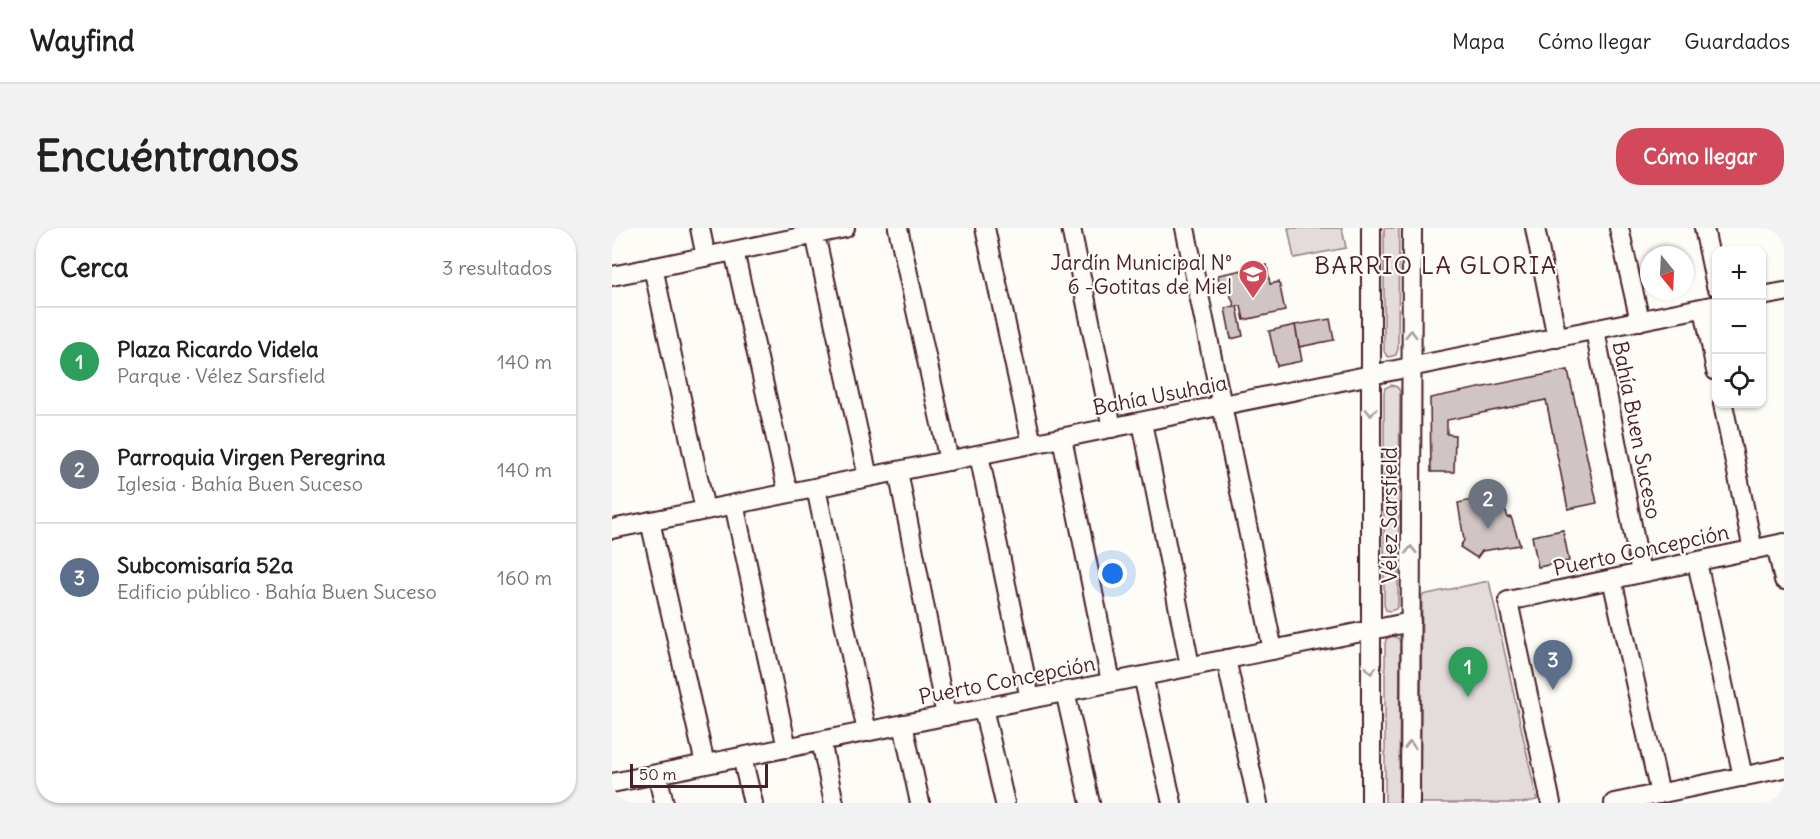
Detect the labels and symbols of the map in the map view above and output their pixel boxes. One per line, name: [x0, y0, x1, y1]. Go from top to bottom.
north arrow: [1640, 246, 1694, 300]
place label: Jardín Municipal N° 6 -Gotitas de Miel: [1050, 249, 1232, 300]
district label: BARRIO LA GLORIA: [1314, 250, 1558, 280]
school or university icon: Jardín Municipal N° 6 -Gotitas de Miel: [1237, 258, 1269, 300]
one-way arrow: [1405, 329, 1417, 338]
street label: Bahía Buen Suceso: [1607, 339, 1667, 521]
street label: Bahía Usuhaia: [1091, 369, 1229, 421]
one-way arrow: [1365, 408, 1377, 417]
street label: Vélez Sarsfield: [1376, 447, 1403, 583]
pin: 2: [1468, 480, 1508, 529]
street label: Puerto Concepción: [1551, 518, 1731, 582]
one-way arrow: [1405, 545, 1417, 554]
your location: [1098, 559, 1127, 588]
pin: 3: [1534, 640, 1572, 690]
pin: 1: [1448, 648, 1488, 697]
street label: Puerto Concepción: [917, 650, 1097, 710]
one-way arrow: [1365, 666, 1377, 675]
one-way arrow: [1404, 740, 1416, 749]
scale bar: [630, 761, 768, 788]

